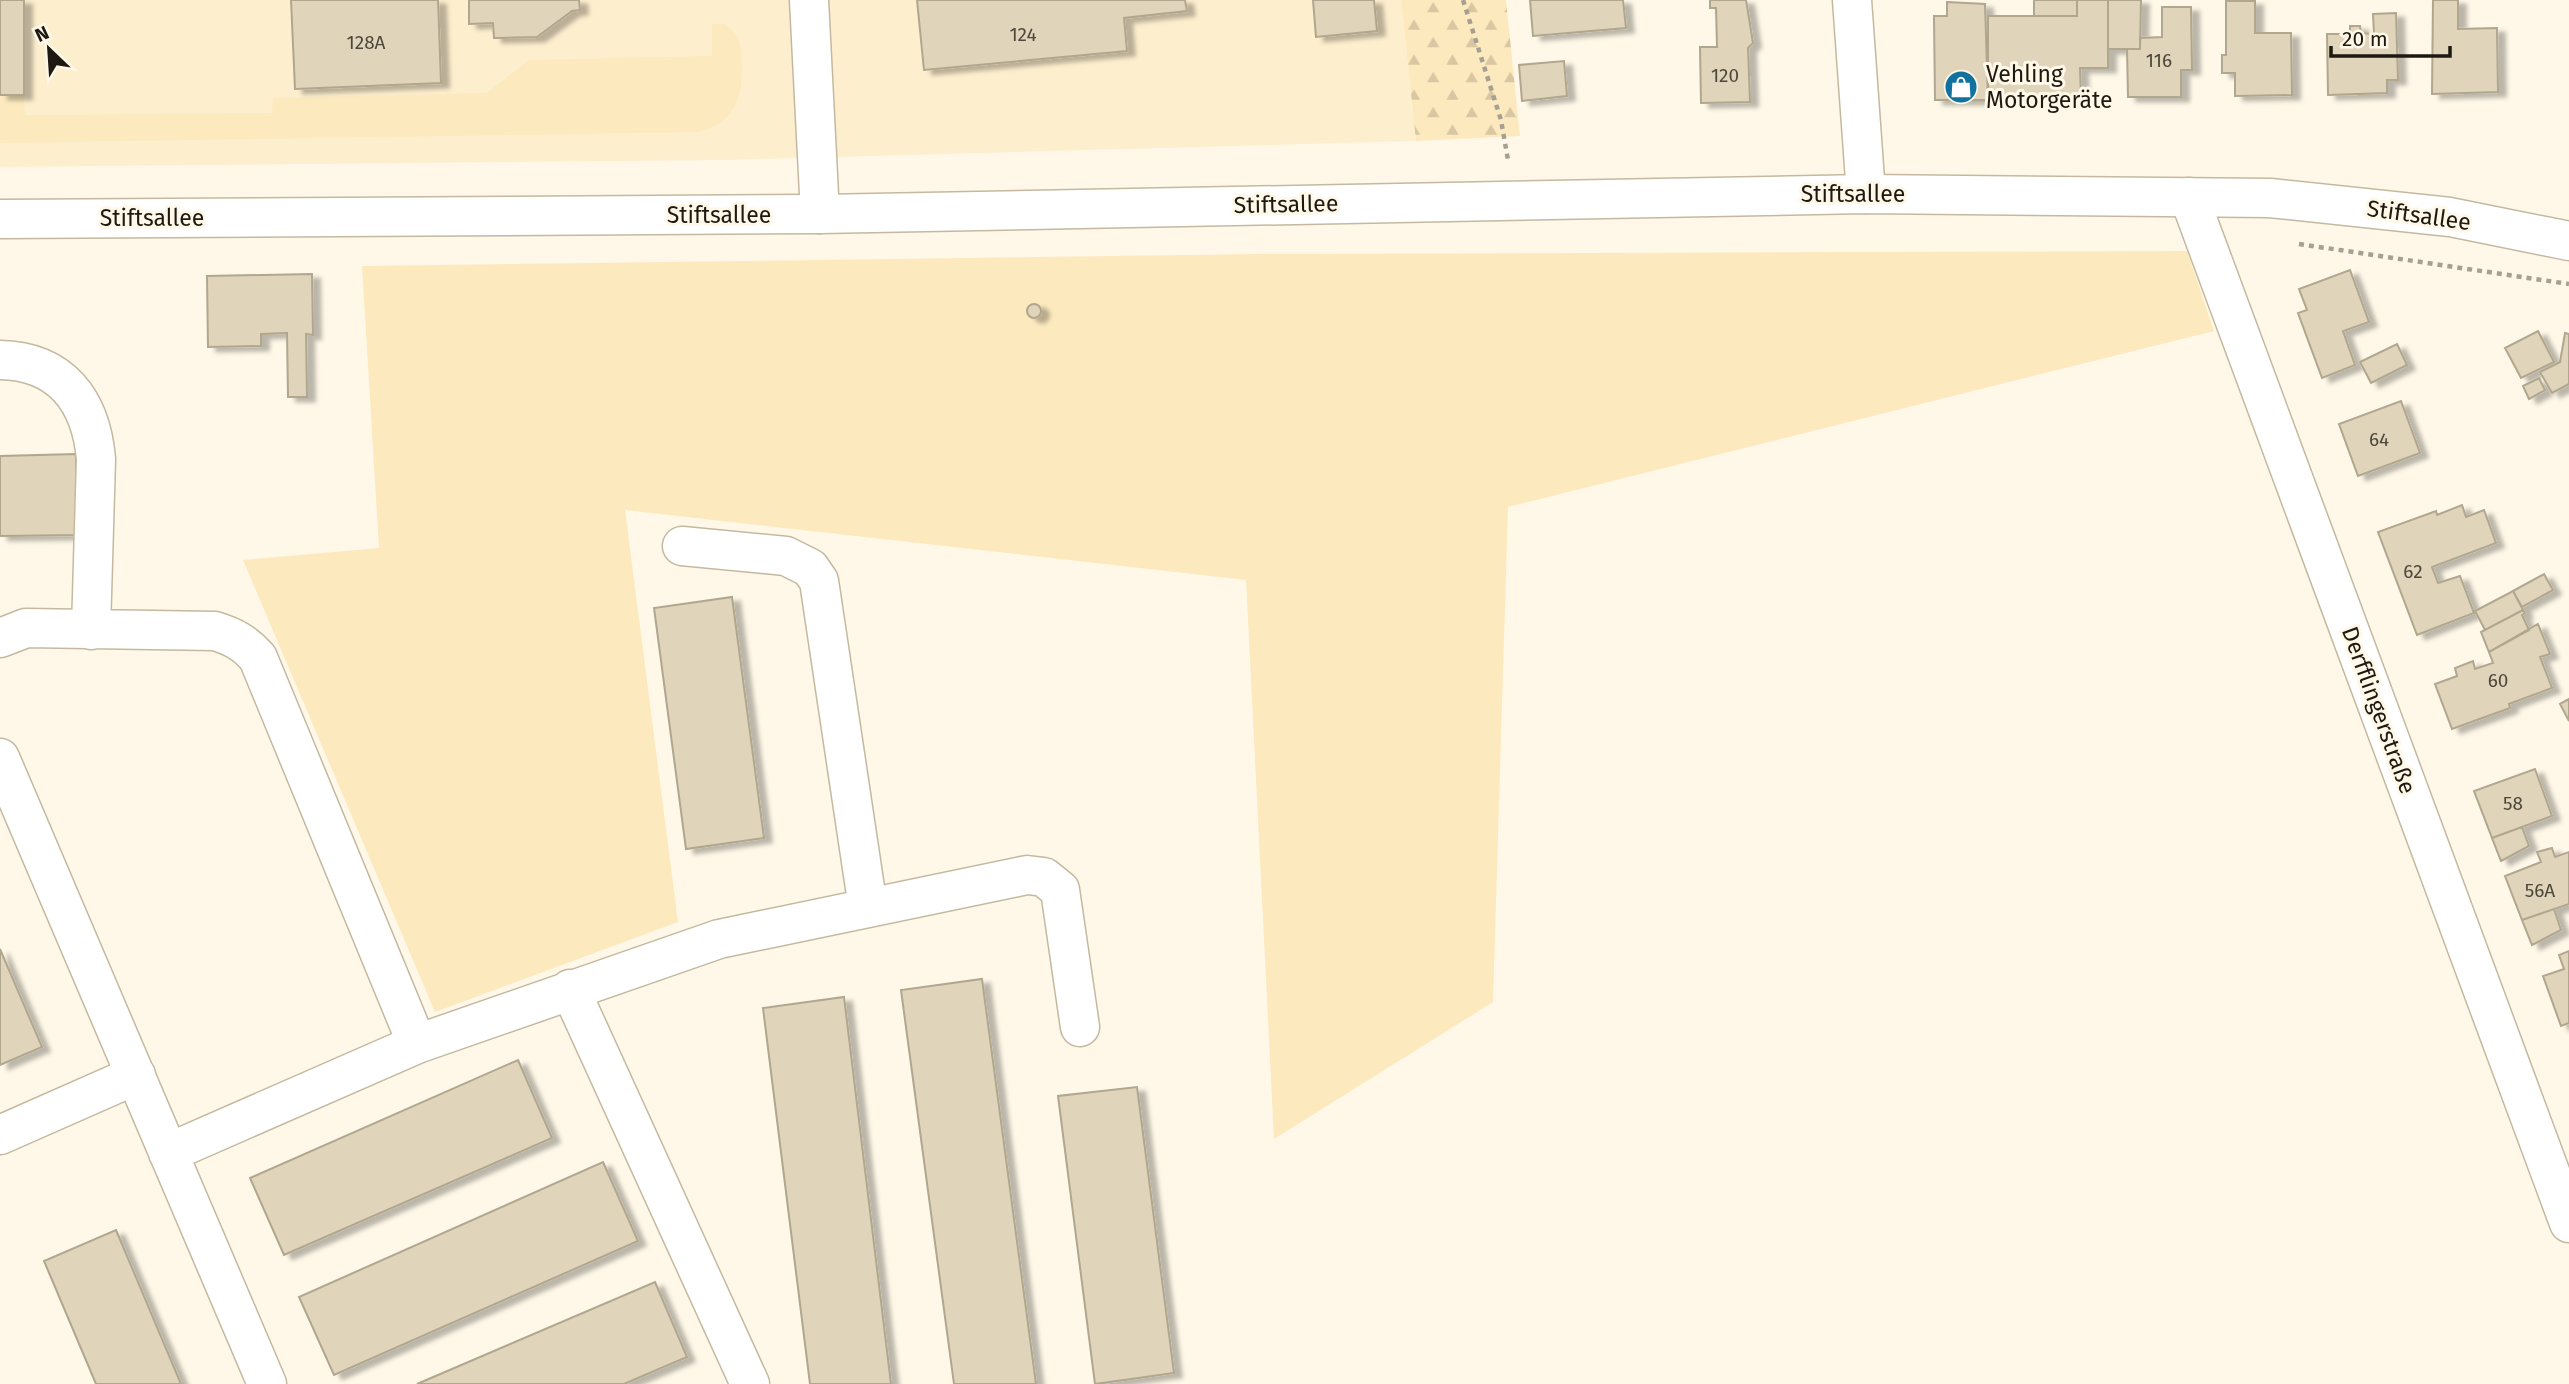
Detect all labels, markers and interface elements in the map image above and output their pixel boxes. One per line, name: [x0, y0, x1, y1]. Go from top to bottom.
north arrow: [14, 14, 84, 84]
scale bar: [2331, 14, 2450, 58]
text: N: [31, 21, 53, 47]
house number: 124: [1009, 23, 1037, 46]
text: 20 m: [2342, 26, 2388, 52]
house number: 128A: [347, 31, 386, 54]
house number: 116: [2146, 49, 2172, 72]
place label: Vehling Motorgeräte: [1986, 60, 2112, 114]
house number: 120: [1711, 64, 1739, 87]
shop icon: Vehling Motorgeräte: [1942, 68, 1980, 106]
street label: Stiftsallee: [1801, 180, 1905, 208]
street label: Stiftsallee: [1233, 189, 1339, 219]
street label: Stiftsallee: [2365, 194, 2473, 236]
street label: Stiftsallee: [667, 201, 771, 229]
street label: Stiftsallee: [100, 204, 204, 232]
house number: 64: [2369, 428, 2389, 451]
house number: 62: [2403, 560, 2423, 583]
street label: Derfflingerstraße: [2336, 623, 2422, 797]
house number: 60: [2488, 669, 2508, 692]
house number: 58: [2503, 792, 2523, 815]
house number: 56A: [2525, 879, 2555, 902]

